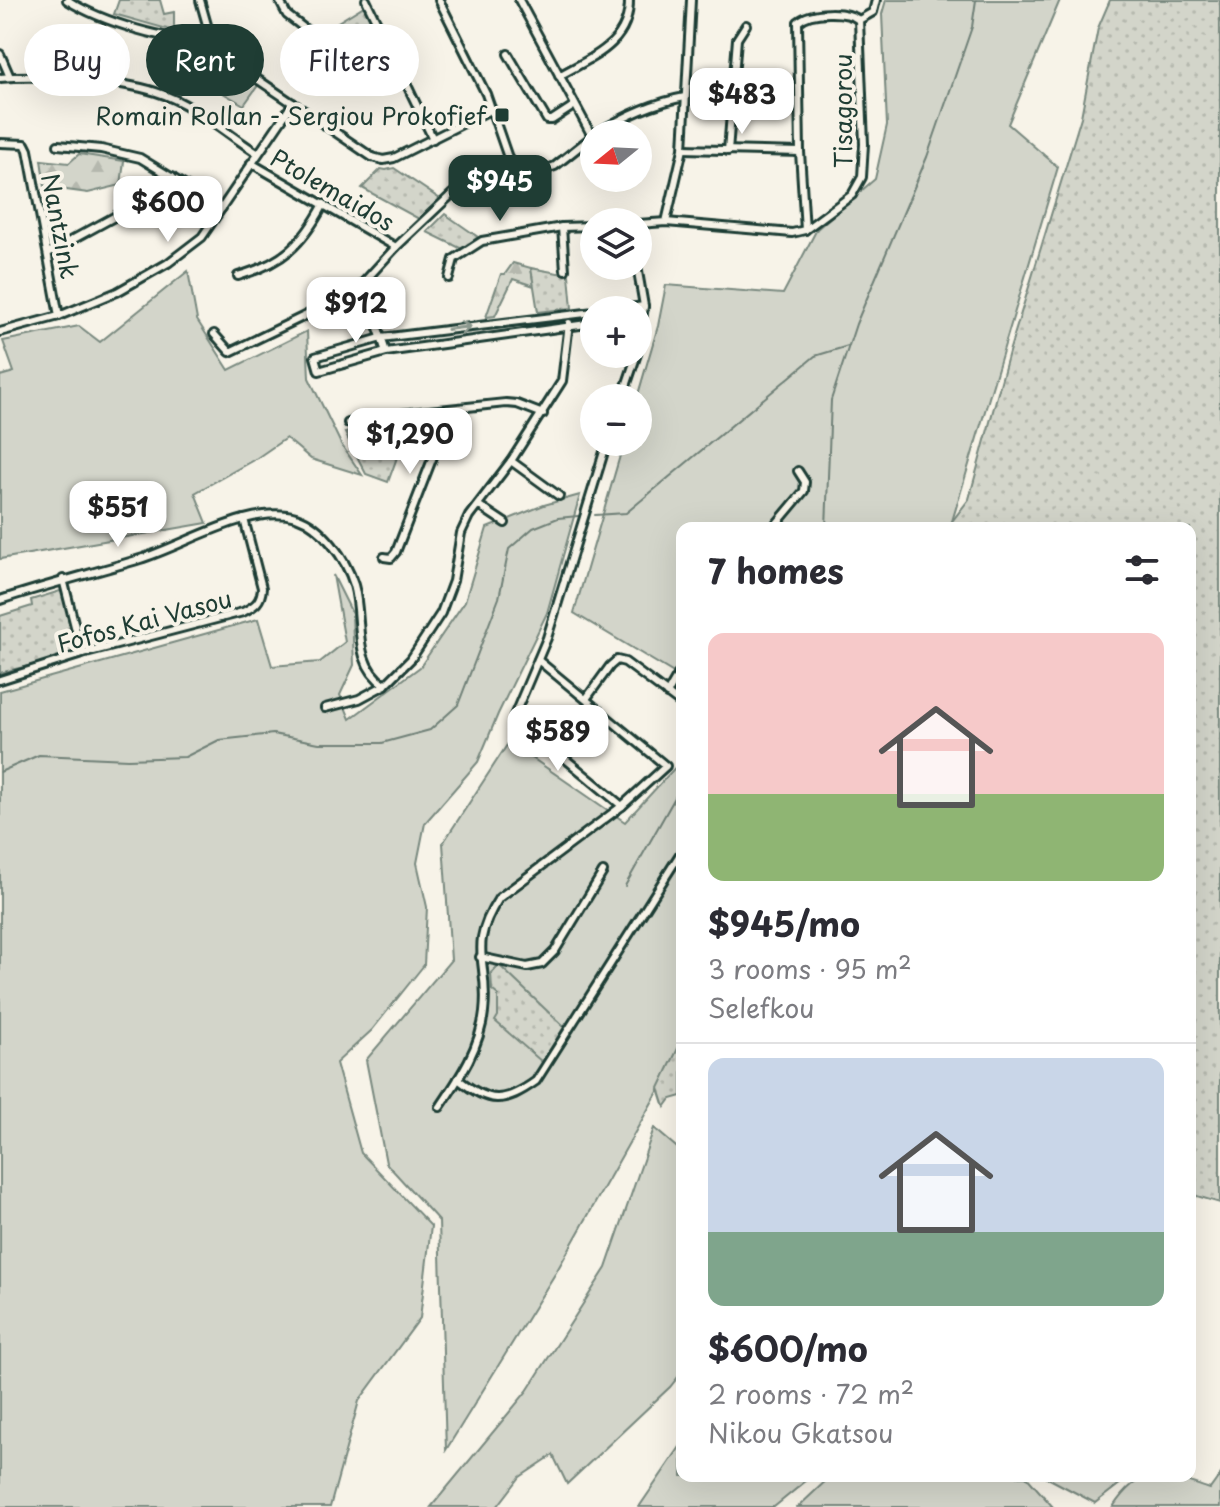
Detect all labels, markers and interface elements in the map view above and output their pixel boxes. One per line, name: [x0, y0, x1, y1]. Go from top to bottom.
chip: Buy: [24, 24, 130, 96]
chip: Rent: [146, 24, 264, 96]
chip: Filters: [280, 24, 419, 96]
street label: Tisagorou: [824, 54, 860, 168]
pin: $483: [695, 68, 789, 136]
text: $483: [708, 74, 776, 113]
place label: Romain Rollan - Sergiou Prokofief: [95, 97, 488, 133]
marker: Romain Rollan - Sergiou Prokofief: [493, 106, 511, 124]
north arrow: [580, 120, 652, 192]
map controls: [580, 120, 652, 456]
street label: Ptolemaidos: [264, 139, 402, 239]
pin: $945: [453, 155, 547, 223]
text: $945: [467, 161, 533, 200]
street label: Nantzink: [33, 170, 89, 282]
pin: $600: [121, 176, 215, 244]
text: $600: [131, 182, 205, 221]
button: layers: [580, 208, 652, 280]
pin: $912: [309, 277, 403, 345]
text: $912: [325, 283, 387, 322]
button: +: [580, 296, 652, 368]
one-way arrow: [445, 321, 471, 336]
button: −: [580, 384, 652, 456]
pin: $1,290: [345, 408, 475, 476]
text: $1,290: [366, 414, 454, 453]
pin: $551: [71, 481, 165, 549]
text: $551: [87, 487, 149, 526]
text: 7 homes: [708, 544, 844, 596]
icon: filters: [1120, 548, 1164, 592]
street label: Fofos Kai Vasou: [53, 579, 235, 661]
icon: home: [864, 685, 1008, 829]
pin: $589: [511, 705, 605, 773]
text: $589: [525, 711, 591, 750]
text: $945/mo: [708, 897, 860, 949]
text: 3 rooms · 95 m²: [708, 949, 912, 988]
text: Selefkou: [708, 988, 814, 1027]
icon: home: [864, 1110, 1008, 1254]
text: $600/mo: [708, 1322, 868, 1374]
text: 2 rooms · 72 m²: [708, 1374, 914, 1413]
text: Nikou Gkatsou: [708, 1413, 893, 1452]

